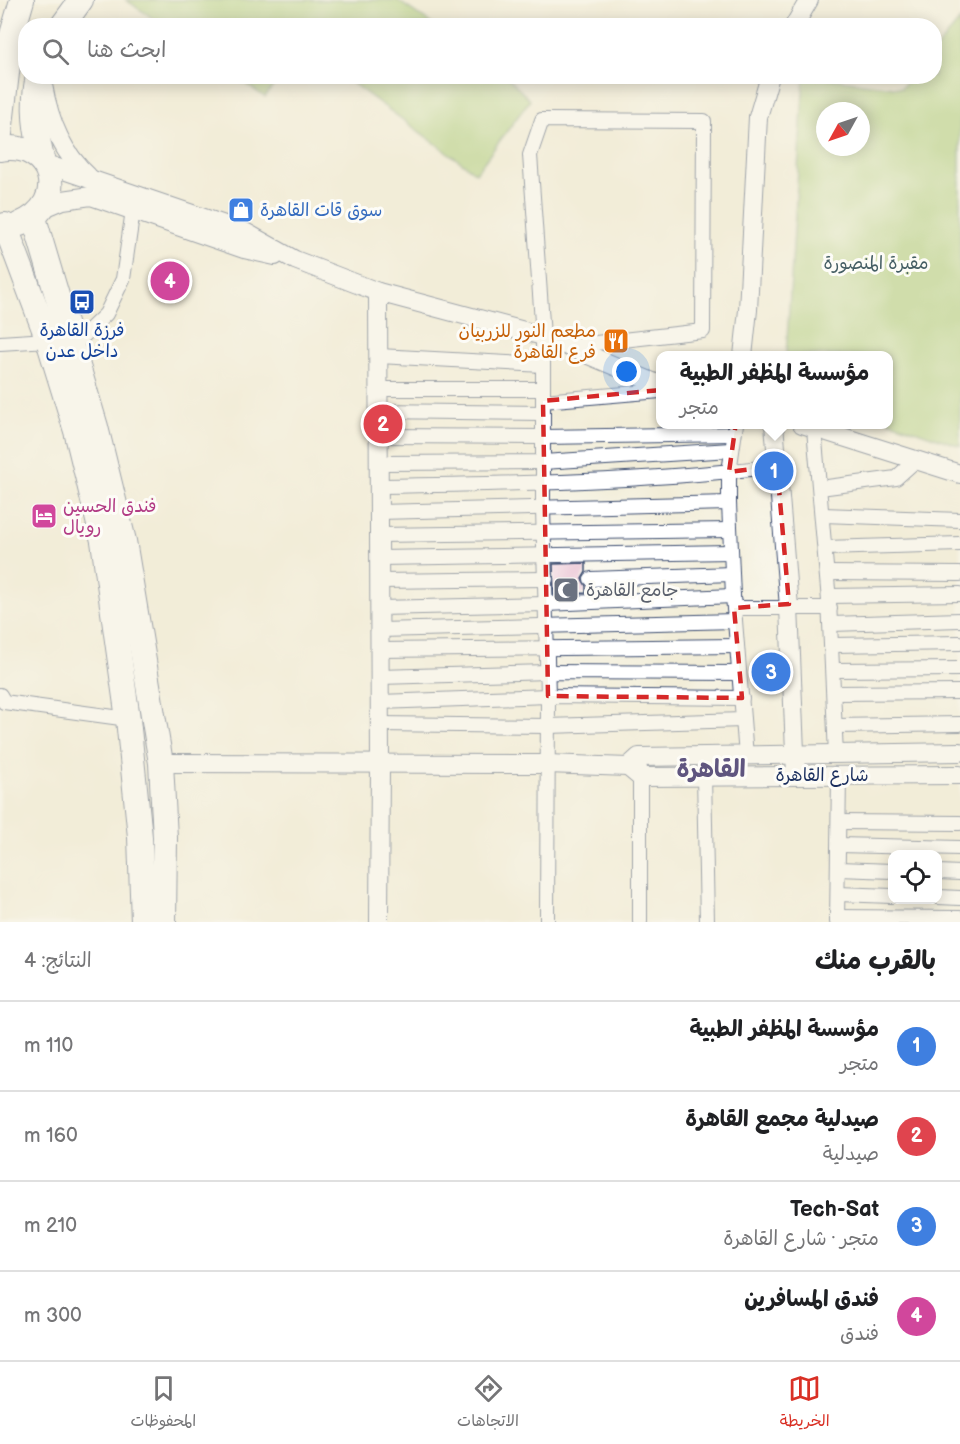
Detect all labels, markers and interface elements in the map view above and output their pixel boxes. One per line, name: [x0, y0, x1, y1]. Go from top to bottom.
search box: [18, 18, 942, 84]
icon: search: [39, 35, 72, 68]
text: ابحث هنا: [87, 37, 167, 64]
north arrow: [816, 102, 870, 156]
shop icon: سوق قات القاهرة: [226, 195, 256, 225]
place label: سوق قات القاهرة: [260, 200, 382, 221]
park label: مقبرة المنصورة: [824, 253, 928, 274]
pin: 4: [150, 258, 190, 304]
bus stop icon: فرزة القاهرة داخل عدن: [67, 287, 97, 317]
place label: فرزة القاهرة داخل عدن: [39, 320, 125, 362]
place label: مطعم النور للزربيان فرع القاهرة: [459, 321, 596, 364]
restaurant icon: مطعم النور للزربيان فرع القاهرة: [601, 326, 631, 356]
popup: [656, 351, 893, 429]
your location: [612, 357, 641, 386]
text: مؤسسة المظفر الطبية: [680, 360, 869, 387]
text: متجر: [680, 396, 719, 420]
pin: 2: [364, 402, 403, 446]
pin: 1: [754, 448, 794, 494]
place label: فندق الحسين رويال: [63, 496, 156, 538]
hotel icon: فندق الحسين رويال: [29, 501, 59, 531]
mosque icon: جامع القاهرة: [551, 575, 581, 605]
place label: جامع القاهرة: [586, 580, 679, 603]
pin: 3: [752, 650, 790, 694]
district label: القاهرة: [676, 755, 746, 784]
street label: شارع القاهرة: [775, 765, 869, 787]
map controls: [888, 850, 942, 904]
button: locate: [888, 850, 942, 904]
text: بالقرب منك: [815, 946, 936, 977]
text: النتائج: 4: [24, 949, 92, 973]
text: مؤسسة المظفر الطبية: [689, 1016, 879, 1043]
text: 110 m: [24, 1034, 73, 1058]
text: 1: [912, 1034, 921, 1058]
text: متجر: [840, 1052, 879, 1076]
text: صيدلية مجمع القاهرة: [685, 1106, 879, 1133]
text: 160 m: [24, 1124, 78, 1148]
text: 2: [911, 1124, 923, 1148]
text: صيدلية: [823, 1142, 879, 1166]
text: Tech-Sat: [790, 1196, 879, 1223]
text: 210 m: [24, 1214, 77, 1238]
text: 3: [911, 1214, 922, 1238]
text: متجر · شارع القاهرة: [723, 1227, 879, 1251]
text: فندق المسافرين: [744, 1286, 879, 1313]
text: 300 m: [24, 1304, 82, 1328]
text: 4: [911, 1304, 922, 1328]
text: فندق: [840, 1322, 879, 1346]
tab: المحفوظات: [130, 1372, 196, 1435]
tab: الاتجاهات: [457, 1372, 519, 1435]
tab: الخريطة: [780, 1372, 830, 1435]

